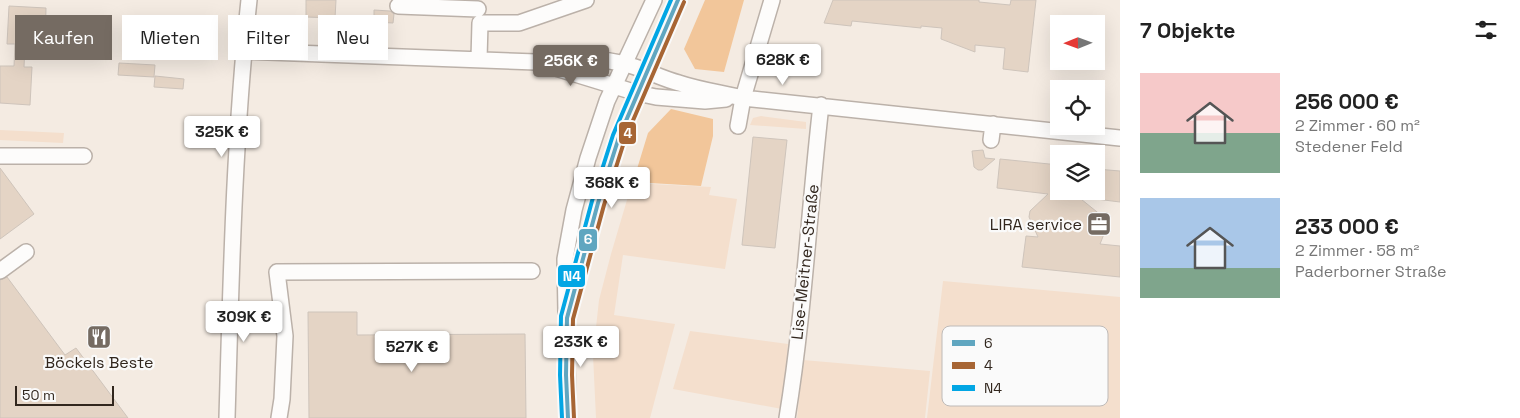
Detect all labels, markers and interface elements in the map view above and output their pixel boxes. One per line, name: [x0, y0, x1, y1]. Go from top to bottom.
chip: Kaufen: [15, 15, 112, 60]
chip: Mieten: [122, 15, 218, 60]
chip: Filter: [228, 15, 308, 60]
chip: Neu: [318, 15, 388, 60]
north arrow: [1050, 15, 1105, 70]
map controls: [1050, 15, 1105, 200]
icon: filters: [1472, 16, 1500, 44]
text: 7 Objekte: [1140, 17, 1235, 44]
pin: 256K €: [530, 44, 612, 87]
pin: 628K €: [742, 44, 824, 86]
text: 628K €: [756, 49, 810, 70]
text: 256K €: [544, 50, 598, 71]
button: locate: [1050, 80, 1105, 135]
text: 256 000 €: [1295, 88, 1399, 115]
icon: home: [1180, 93, 1240, 153]
text: 2 Zimmer · 60 m²: [1295, 115, 1420, 136]
pin: 325K €: [181, 116, 263, 158]
text: 325K €: [195, 121, 249, 142]
line badge: 4: [618, 121, 637, 145]
text: 4: [624, 124, 633, 142]
text: Stedener Feld: [1295, 136, 1403, 157]
button: layers: [1050, 145, 1105, 200]
pin: 368K €: [571, 166, 653, 209]
text: 368K €: [585, 172, 639, 193]
street label: Lise-Meitner-Straße: [786, 183, 824, 341]
office icon: LIRA service: [1086, 211, 1112, 237]
text: 233 000 €: [1295, 213, 1399, 240]
place label: LIRA service: [990, 214, 1082, 235]
icon: home: [1180, 218, 1240, 278]
line badge: 6: [578, 228, 598, 252]
text: 6: [584, 230, 593, 248]
text: 2 Zimmer · 58 m²: [1295, 240, 1419, 261]
text: Paderborner Straße: [1295, 261, 1447, 282]
line badge: N4: [557, 264, 586, 288]
text: N4: [563, 267, 581, 285]
pin: 309K €: [203, 300, 285, 343]
text: 309K €: [217, 306, 271, 327]
restaurant icon: Böckels Beste: [86, 324, 112, 350]
pin: 233K €: [540, 326, 622, 368]
legend: [942, 326, 1108, 406]
pin: 527K €: [371, 330, 453, 373]
text: 233K €: [554, 331, 608, 352]
text: 6: [984, 334, 993, 352]
text: 527K €: [386, 336, 438, 357]
place label: Böckels Beste: [45, 352, 154, 373]
text: 4: [984, 356, 993, 374]
text: N4: [984, 379, 1002, 397]
scale bar: [15, 383, 114, 406]
text: 50 m: [22, 386, 55, 404]

